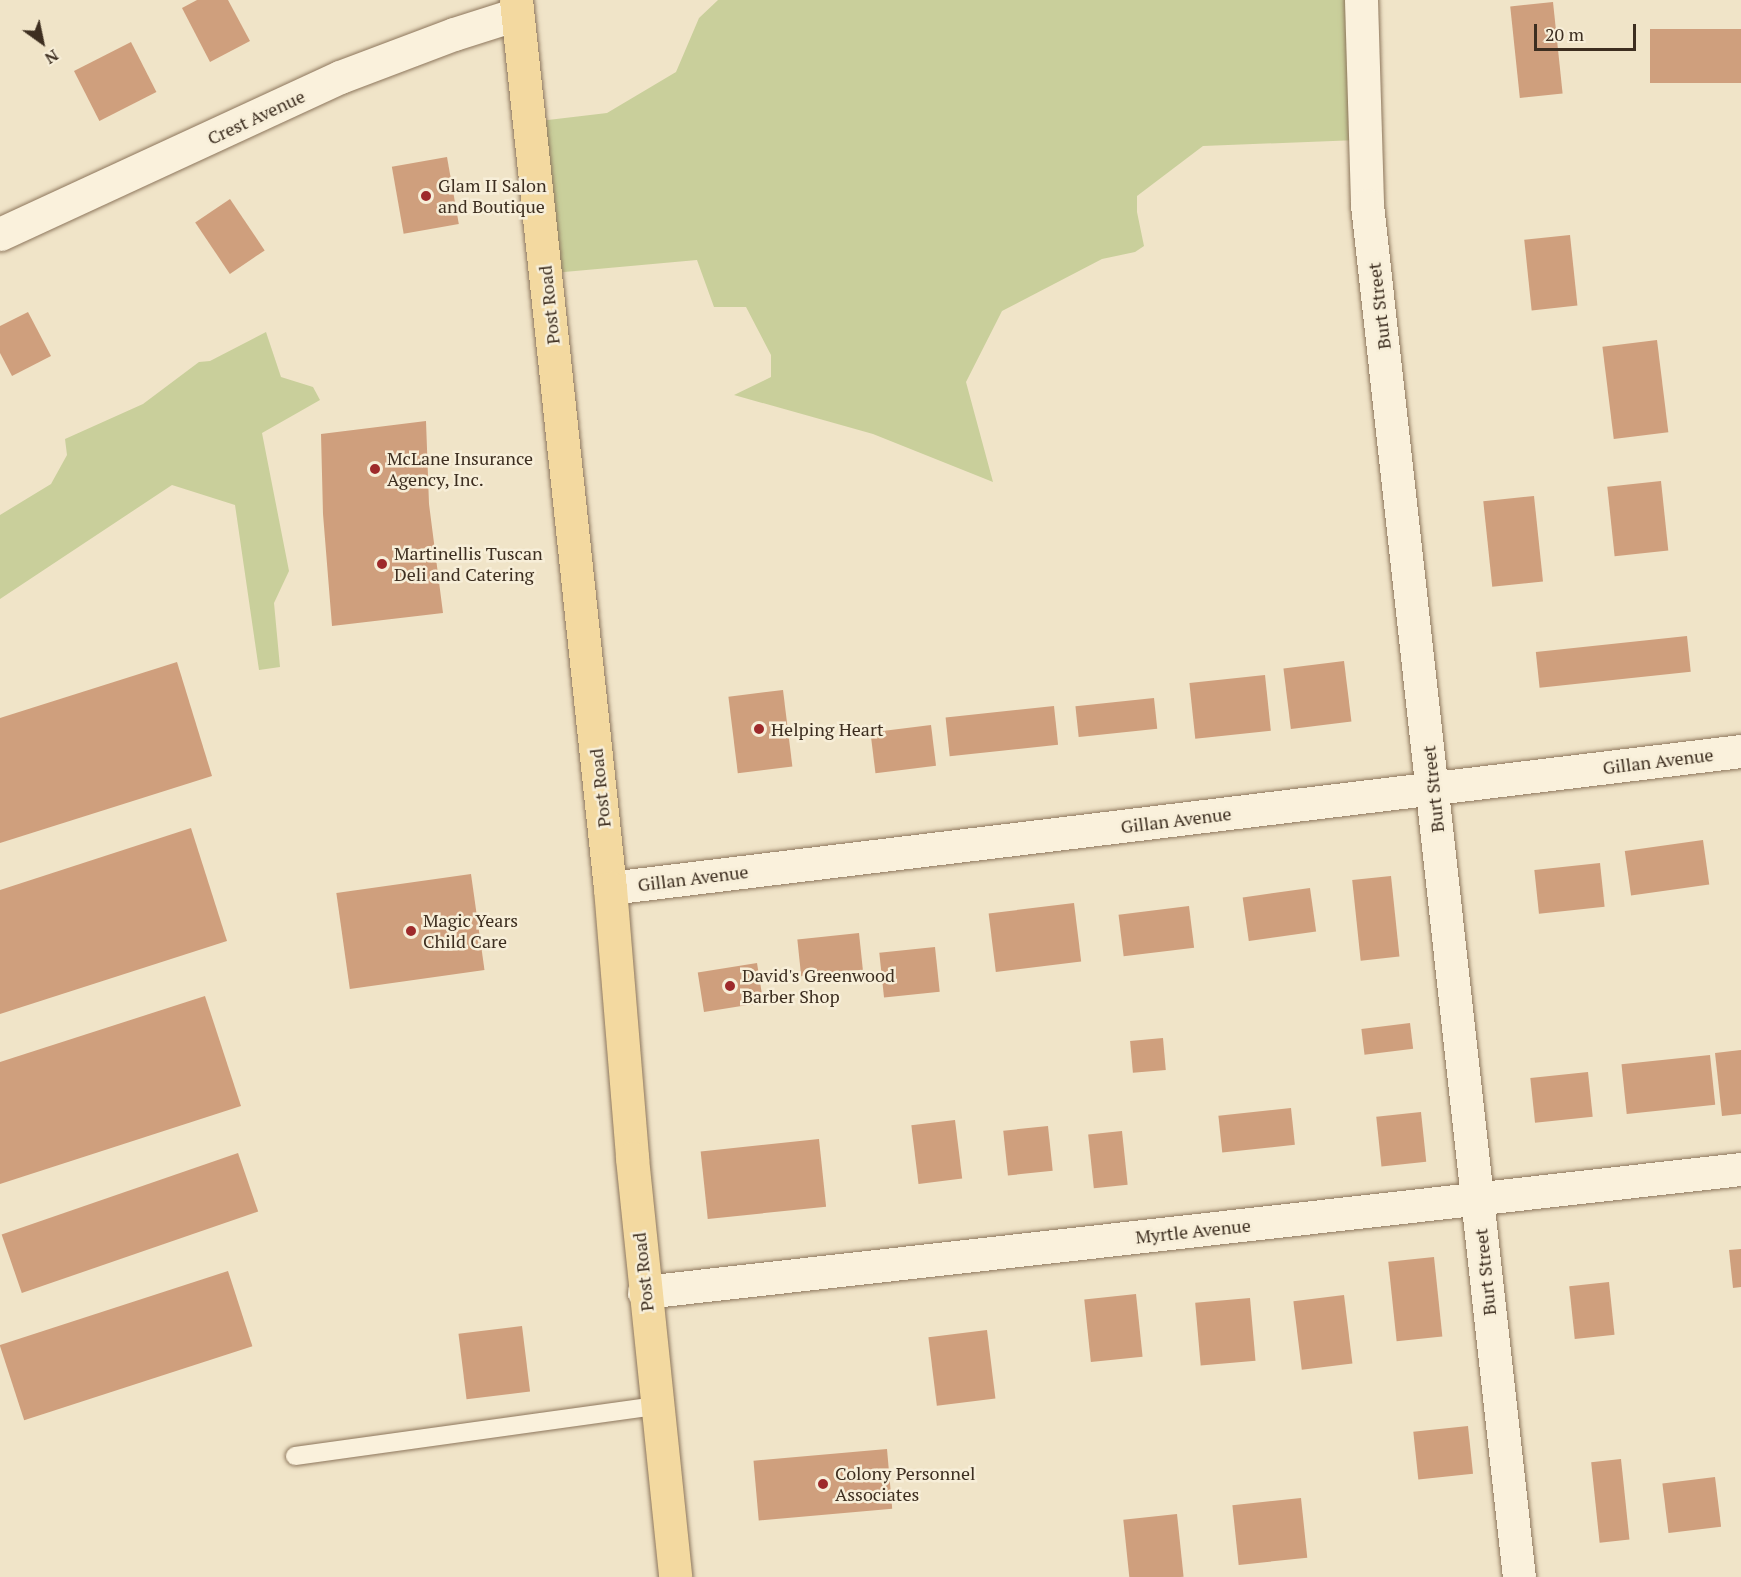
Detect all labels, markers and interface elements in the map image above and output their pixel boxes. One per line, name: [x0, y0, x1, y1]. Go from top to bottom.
north arrow: [12, 12, 72, 72]
scale bar: [1537, 12, 1639, 50]
text: 20 m: [1545, 22, 1584, 46]
text: N: [41, 45, 63, 70]
street label: Crest Avenue: [204, 85, 308, 149]
place label: Glam II Salon and Boutique: [438, 175, 547, 218]
marker: Glam II Salon and Boutique: [419, 189, 433, 203]
street label: Burt Street: [1363, 261, 1395, 351]
street label: Post Road: [534, 265, 564, 345]
place label: McLane Insurance Agency, Inc.: [387, 448, 533, 490]
marker: McLane Insurance Agency, Inc.: [368, 462, 382, 476]
place label: Martinellis Tuscan Deli and Catering: [394, 543, 543, 586]
marker: Martinellis Tuscan Deli and Catering: [375, 557, 389, 571]
place label: Helping Heart: [771, 718, 884, 740]
marker: Helping Heart: [752, 722, 766, 736]
street label: Gillan Avenue: [1601, 743, 1715, 779]
street label: Burt Street: [1418, 744, 1448, 834]
street label: Post Road: [585, 748, 615, 828]
street label: Gillan Avenue: [1119, 802, 1233, 838]
street label: Gillan Avenue: [636, 860, 750, 896]
place label: Magic Years Child Care: [423, 910, 518, 952]
marker: Magic Years Child Care: [404, 924, 418, 938]
place label: David's Greenwood Barber Shop: [742, 965, 895, 1008]
marker: David's Greenwood Barber Shop: [723, 979, 737, 993]
street label: Myrtle Avenue: [1134, 1214, 1252, 1248]
street label: Burt Street: [1470, 1227, 1500, 1317]
street label: Post Road: [628, 1232, 658, 1312]
place label: Colony Personnel Associates: [835, 1463, 975, 1506]
marker: Colony Personnel Associates: [816, 1477, 830, 1491]

